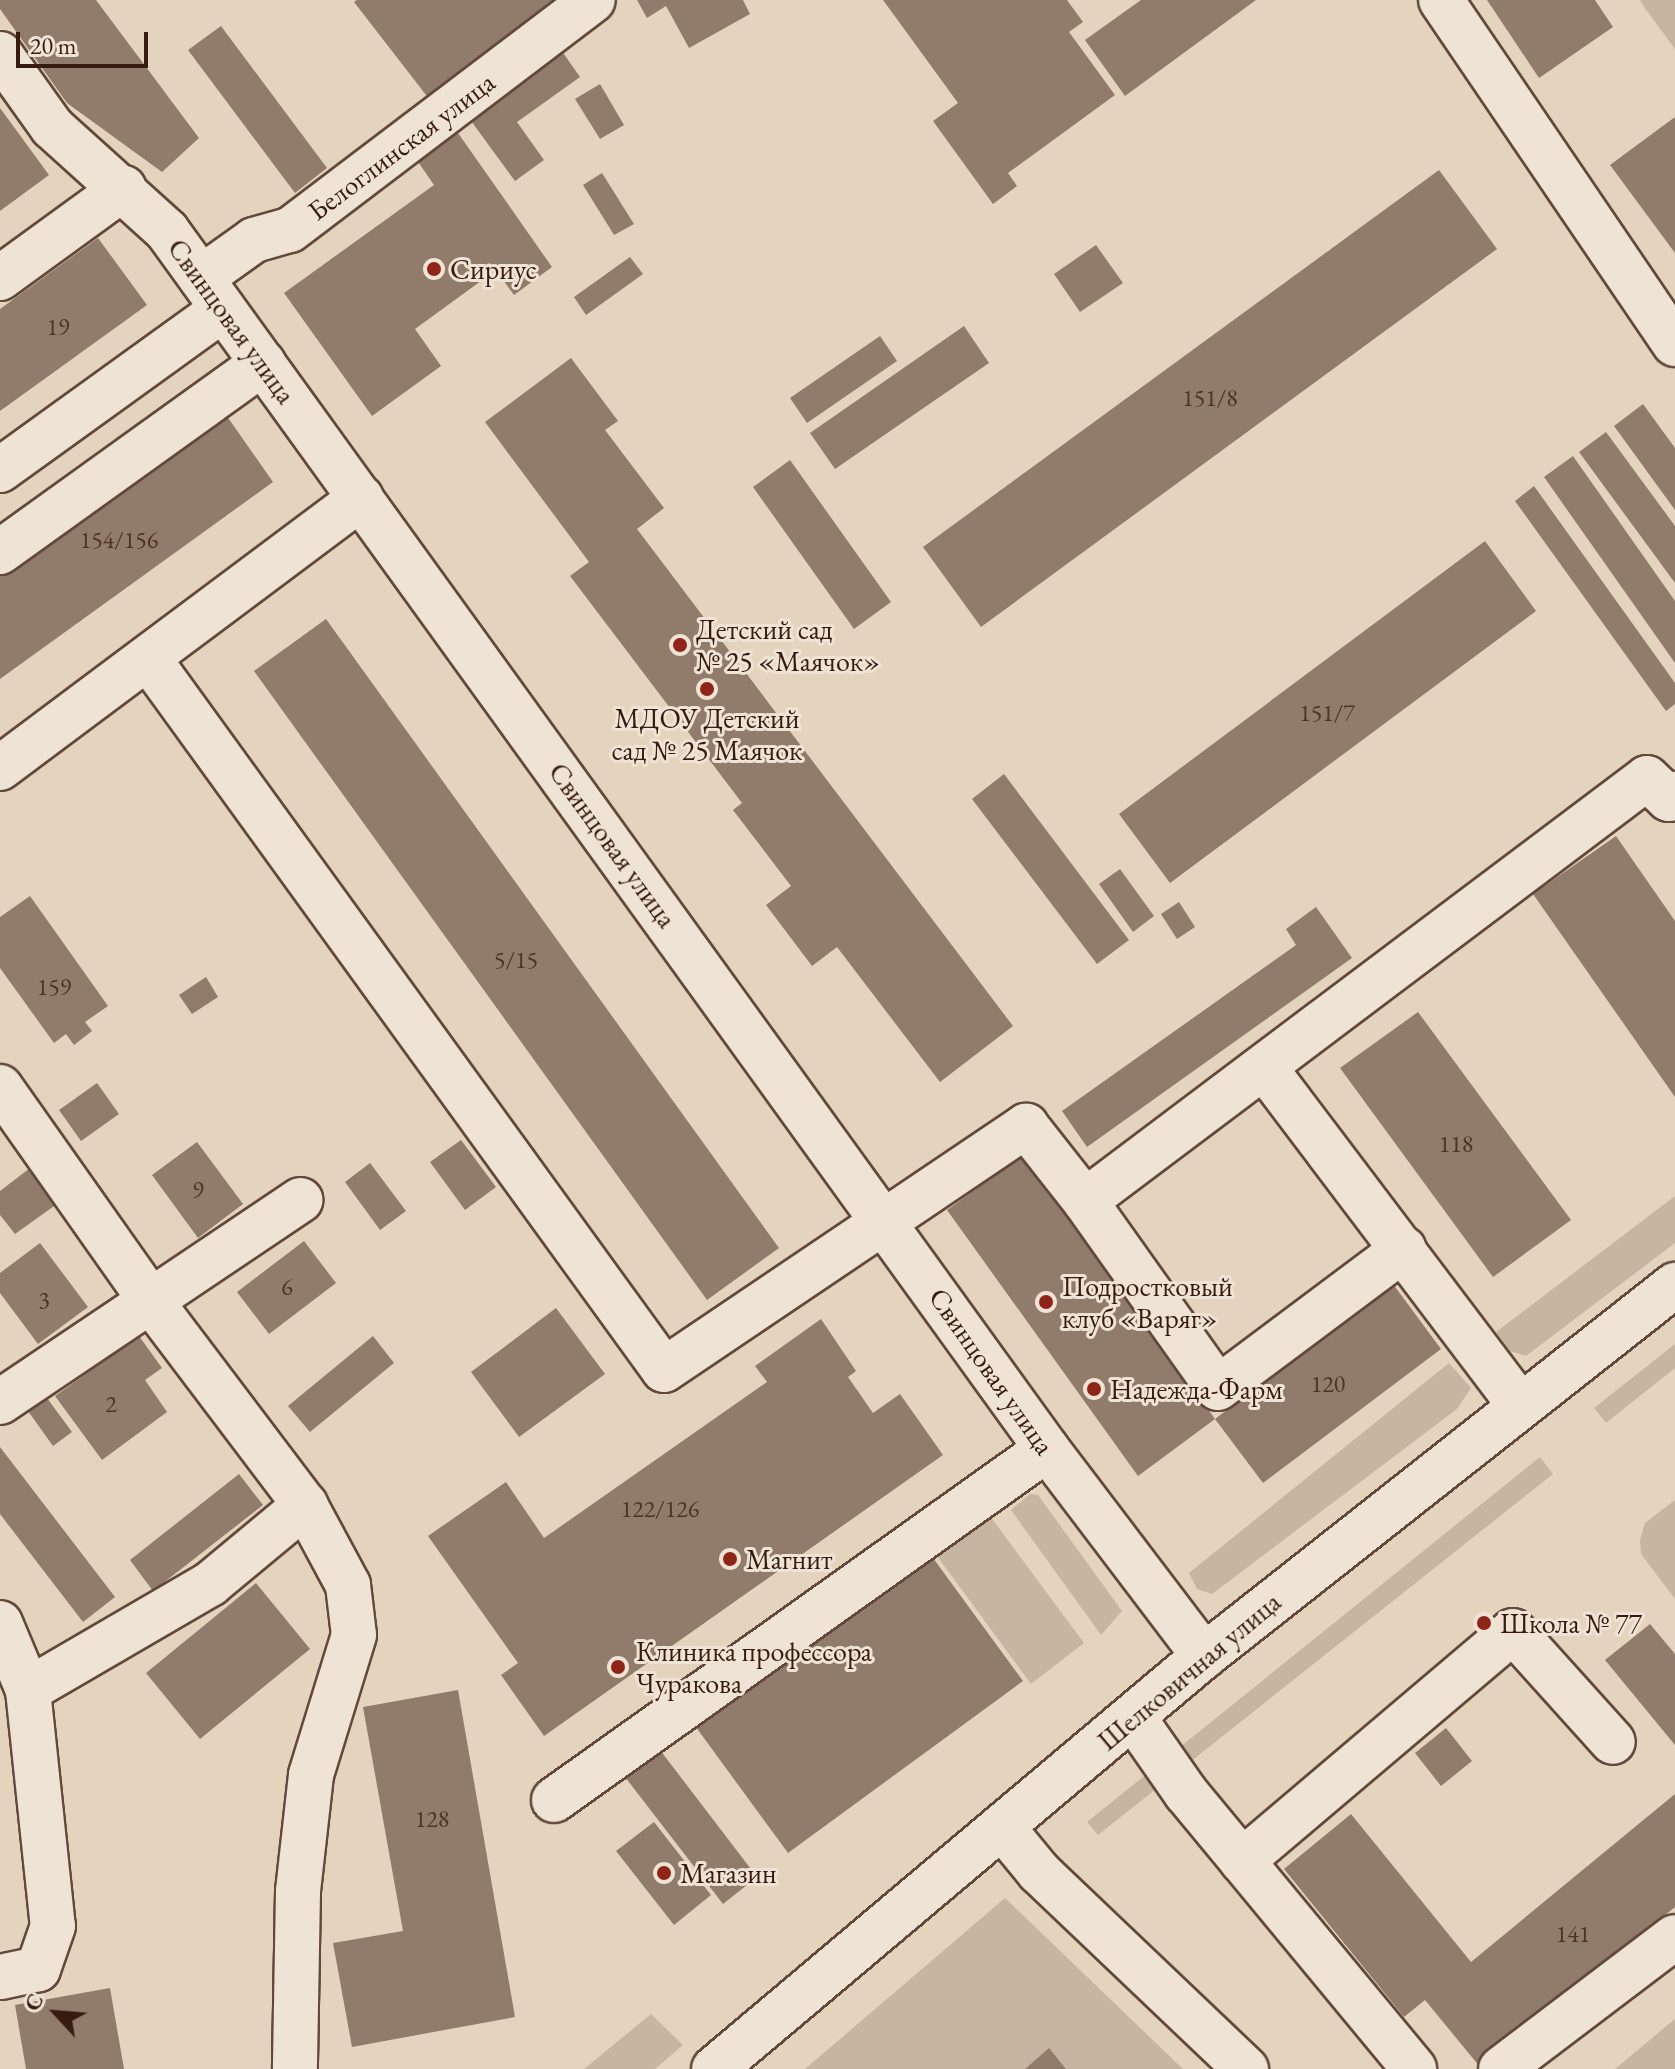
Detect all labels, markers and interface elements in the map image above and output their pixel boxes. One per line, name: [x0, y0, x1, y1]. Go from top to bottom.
scale bar: [20, 16, 152, 66]
text: 20 m: [30, 30, 77, 61]
street label: Белоглинская улица: [301, 65, 501, 227]
street label: Свинцовая улица: [161, 232, 303, 410]
place label: Сириус: [450, 252, 537, 286]
marker: Сириус: [425, 260, 443, 278]
house number: 19: [46, 313, 70, 341]
house number: 151/8: [1182, 384, 1238, 412]
house number: 154/156: [80, 526, 158, 554]
place label: Детский сад № 25 «Маячок»: [696, 612, 880, 678]
marker: Детский сад № 25 «Маячок»: [671, 636, 689, 654]
marker: МДОУ Детский сад № 25 Маячок: [698, 680, 716, 698]
house number: 151/7: [1299, 699, 1355, 727]
place label: МДОУ Детский сад № 25 Маячок: [612, 701, 802, 767]
street label: Свинцовая улица: [542, 756, 684, 934]
house number: 5/15: [494, 946, 538, 974]
house number: 159: [37, 973, 71, 1001]
house number: 118: [1439, 1130, 1473, 1158]
house number: 9: [192, 1176, 204, 1204]
place label: Подростковый клуб «Варяг»: [1062, 1269, 1233, 1335]
house number: 6: [281, 1273, 293, 1301]
street label: Свинцовая улица: [922, 1281, 1062, 1461]
house number: 3: [38, 1286, 50, 1314]
marker: Подростковый клуб «Варяг»: [1037, 1293, 1055, 1311]
house number: 120: [1311, 1370, 1345, 1398]
place label: Надежда-Фарм: [1110, 1372, 1283, 1406]
marker: Надежда-Фарм: [1085, 1380, 1103, 1398]
house number: 2: [105, 1390, 117, 1418]
house number: 122/126: [621, 1495, 699, 1523]
place label: Магнит: [746, 1542, 833, 1576]
marker: Магнит: [721, 1550, 739, 1568]
street label: Шелковичная улица: [1091, 1585, 1287, 1757]
place label: Школа № 77: [1500, 1606, 1642, 1640]
marker: Школа № 77: [1475, 1614, 1493, 1632]
place label: Клиника профессора Чуракова: [636, 1634, 872, 1700]
marker: Клиника профессора Чуракова: [607, 1656, 629, 1678]
house number: 128: [415, 1805, 449, 1833]
place label: Магазин: [680, 1856, 777, 1890]
marker: Магазин: [655, 1864, 673, 1882]
house number: 141: [1556, 1920, 1590, 1948]
north arrow: [16, 1973, 96, 2053]
text: С: [18, 1989, 50, 2016]

